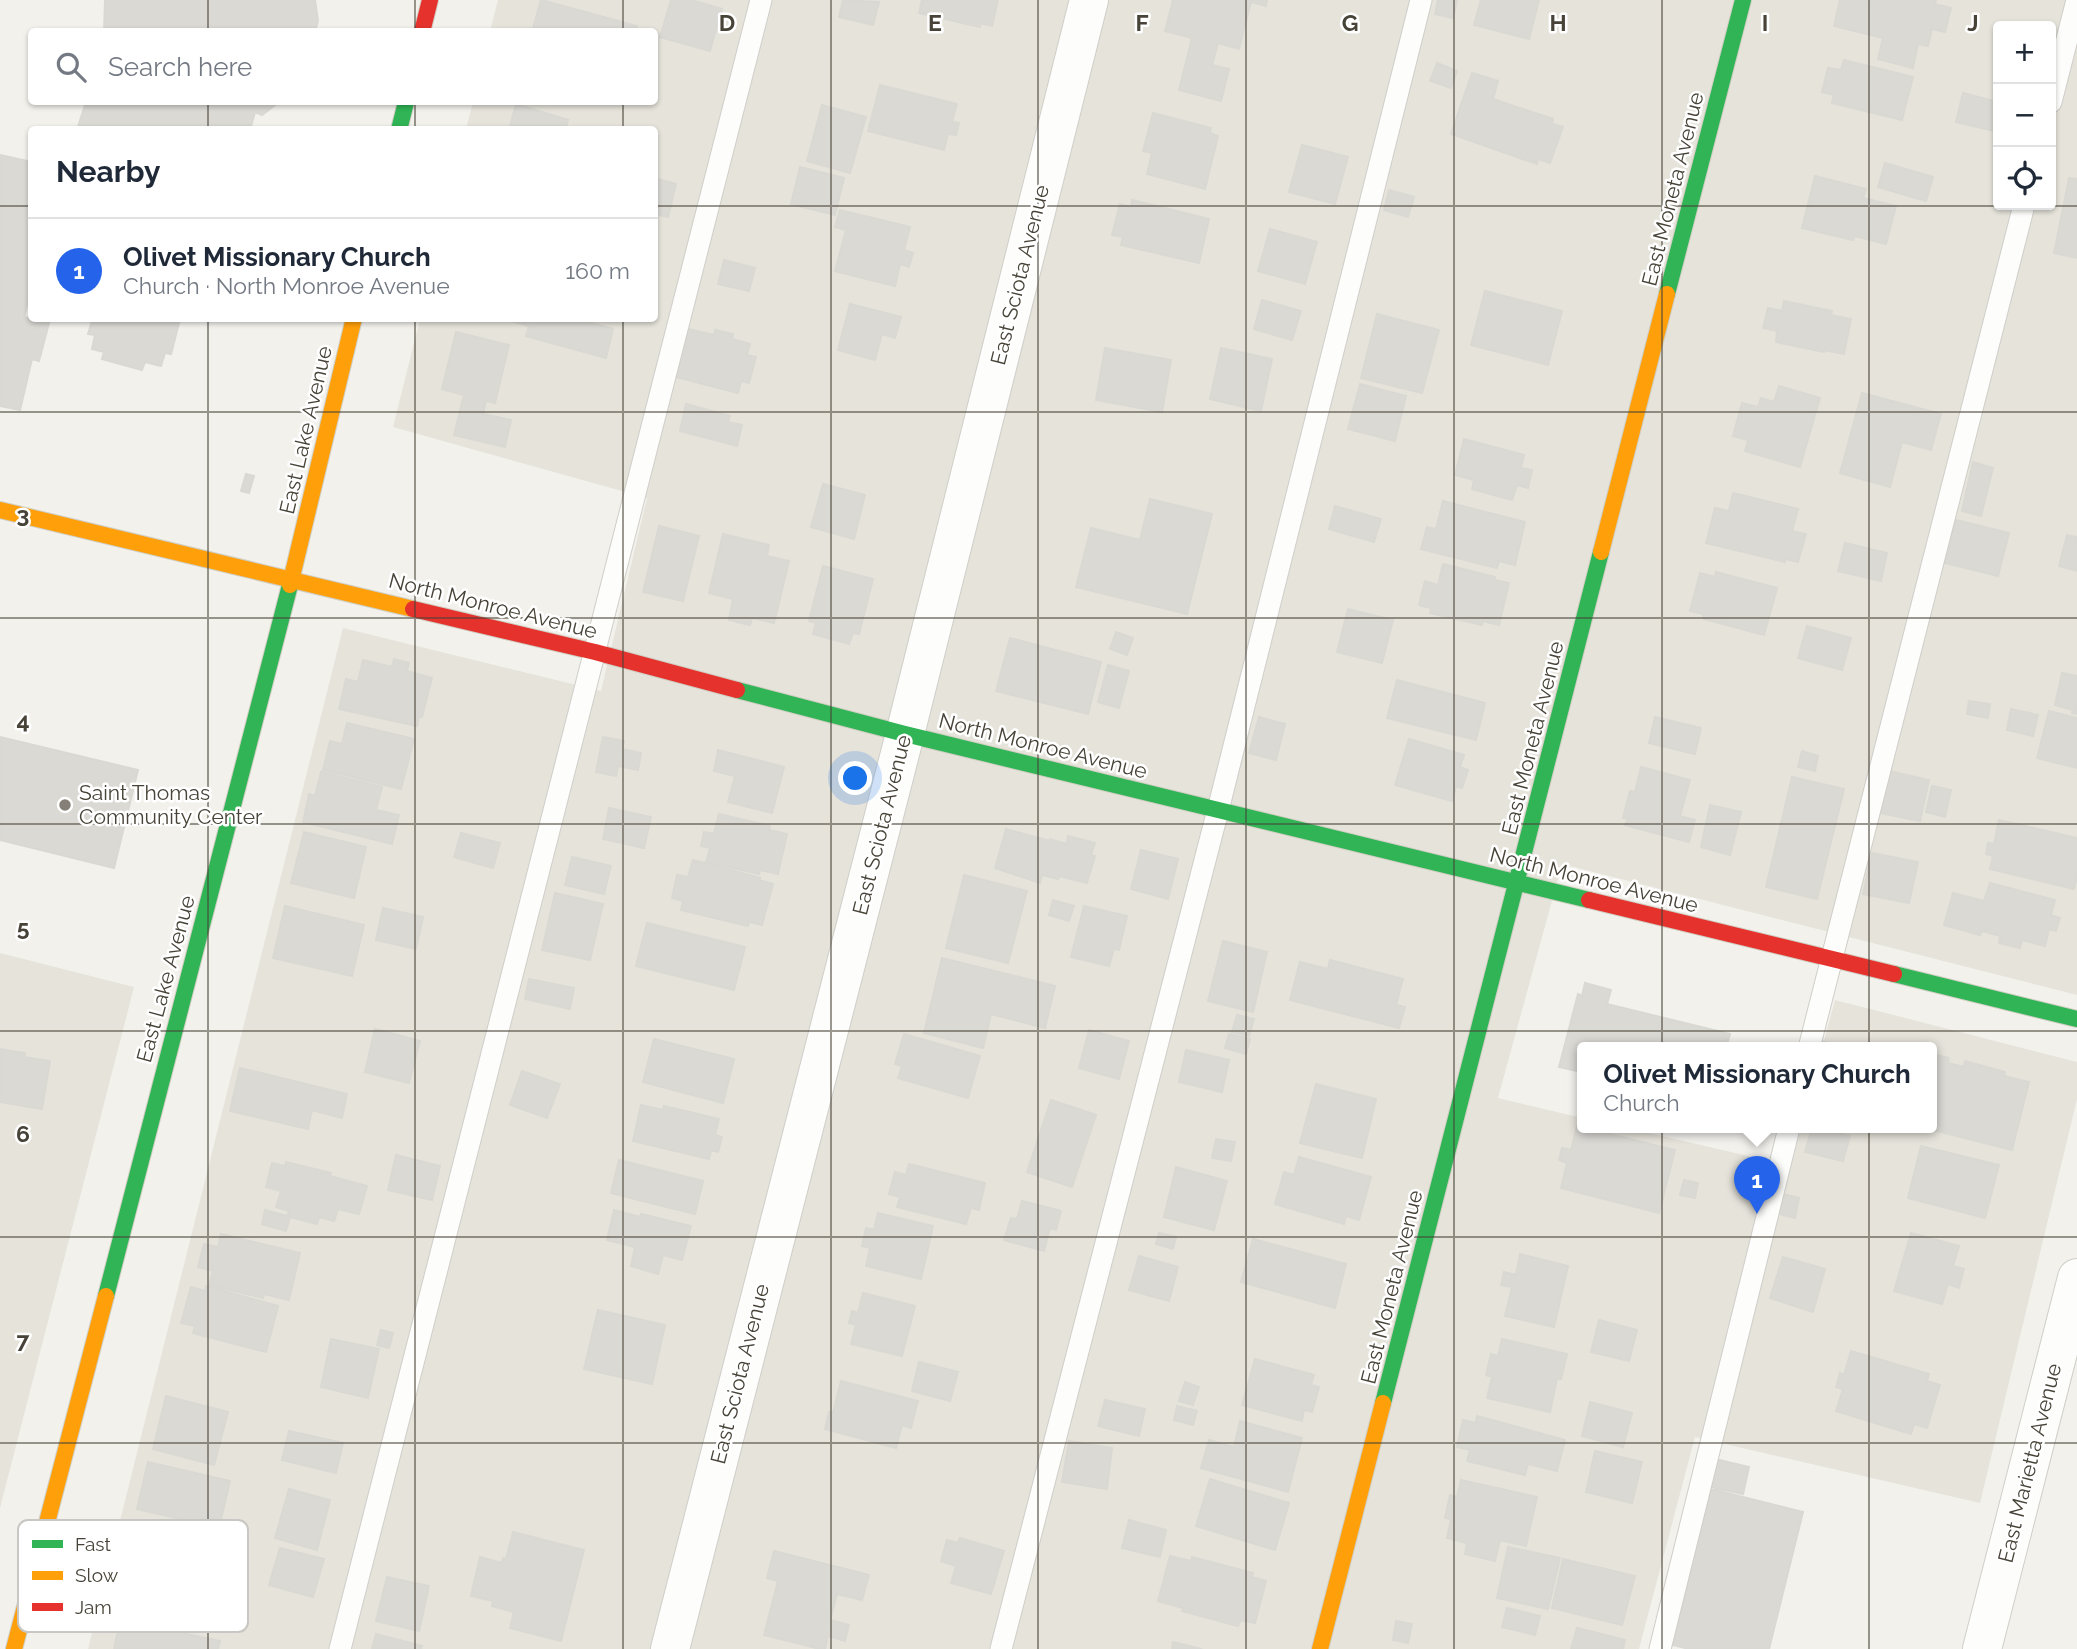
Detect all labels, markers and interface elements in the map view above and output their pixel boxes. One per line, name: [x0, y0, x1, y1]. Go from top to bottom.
text: D: [719, 9, 735, 36]
text: E: [928, 9, 942, 36]
text: F: [1135, 9, 1149, 36]
text: G: [1342, 9, 1358, 36]
text: H: [1549, 9, 1567, 36]
text: I: [1762, 9, 1768, 36]
text: J: [1967, 9, 1979, 36]
map controls: [1993, 21, 2056, 210]
button: +: [1993, 21, 2056, 84]
search box: [28, 28, 658, 105]
icon: search: [52, 48, 90, 86]
text: Search here: [108, 52, 252, 82]
button: −: [1993, 84, 2056, 147]
street label: East Moneta Avenue: [1636, 89, 1709, 288]
button: locate: [1993, 147, 2056, 210]
text: Nearby: [56, 154, 160, 189]
street label: East Sciota Avenue: [985, 182, 1054, 368]
text: Olivet Missionary Church: [123, 242, 431, 272]
text: 1: [73, 257, 85, 284]
text: 160 m: [565, 257, 630, 284]
text: Church · North Monroe Avenue: [123, 272, 450, 299]
street label: East Lake Avenue: [274, 343, 337, 516]
text: 3: [17, 501, 29, 528]
street label: North Monroe Avenue: [386, 568, 600, 644]
street label: East Moneta Avenue: [1496, 638, 1569, 837]
text: 4: [16, 707, 30, 734]
street label: North Monroe Avenue: [936, 708, 1150, 784]
street label: East Sciota Avenue: [847, 732, 916, 918]
your location: [838, 761, 872, 795]
place label: Saint Thomas Community Center: [79, 780, 263, 829]
marker: Saint Thomas Community Center: [57, 797, 73, 813]
street label: North Monroe Avenue: [1487, 842, 1701, 918]
street label: East Lake Avenue: [131, 893, 200, 1065]
text: 5: [17, 914, 30, 941]
popup: [1577, 1042, 1937, 1133]
text: Olivet Missionary Church: [1603, 1059, 1911, 1089]
text: Church: [1603, 1089, 1680, 1116]
text: 6: [16, 1120, 30, 1147]
pin: 1: [1734, 1156, 1780, 1214]
street label: East Moneta Avenue: [1355, 1187, 1428, 1386]
street label: East Sciota Avenue: [705, 1281, 774, 1467]
text: 7: [17, 1326, 30, 1353]
street label: East Marietta Avenue: [1993, 1361, 2066, 1565]
legend: [18, 1520, 248, 1632]
text: Fast: [75, 1533, 111, 1555]
text: Slow: [75, 1564, 119, 1586]
text: Jam: [75, 1596, 112, 1618]

